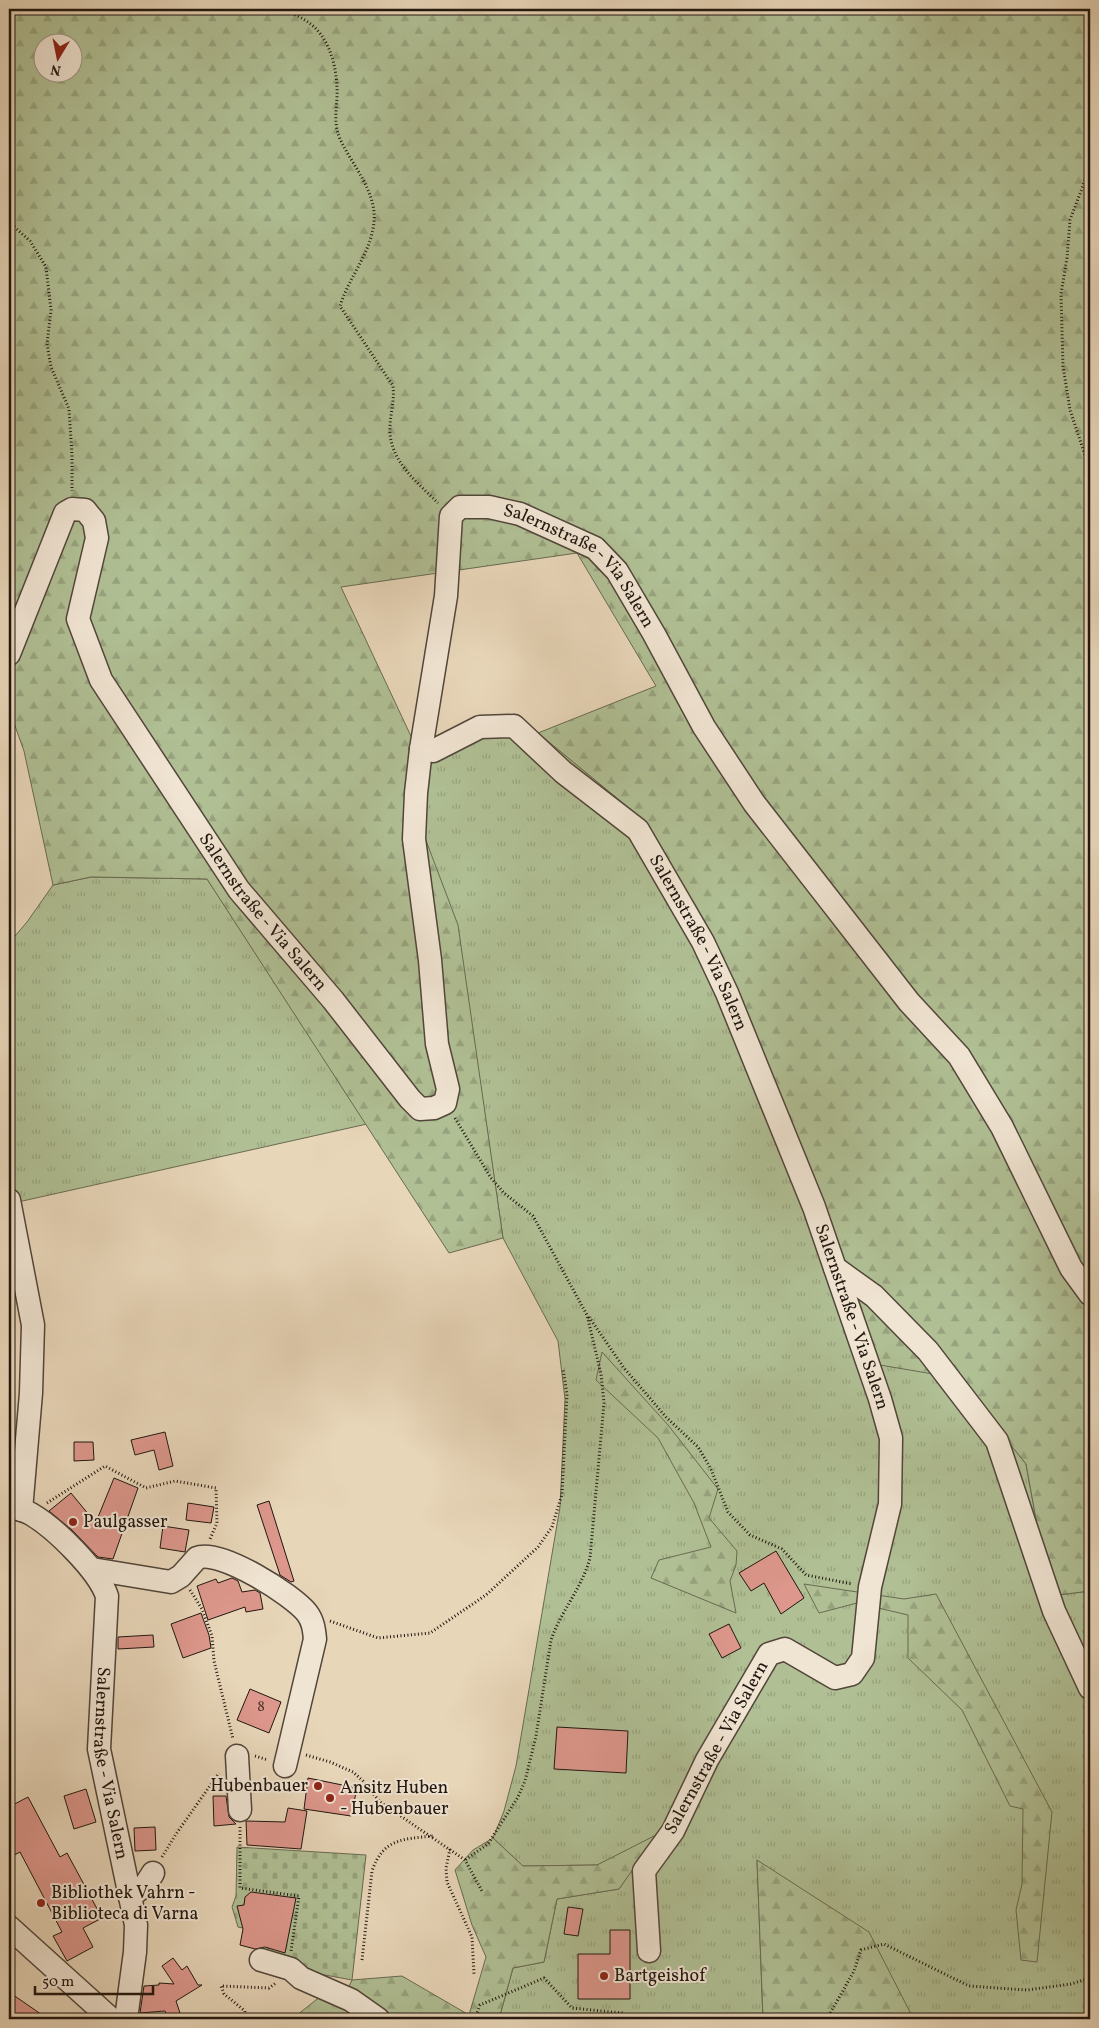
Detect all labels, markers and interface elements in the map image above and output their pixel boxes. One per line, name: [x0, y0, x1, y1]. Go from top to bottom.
north arrow: [32, 32, 82, 82]
text: N: [49, 59, 63, 80]
street label: Salernstraße - Via Salern: [501, 498, 660, 633]
street label: Salernstraße - Via Salern: [193, 828, 333, 997]
street label: Salernstraße - Via Salern: [642, 850, 754, 1035]
street label: Salernstraße - Via Salern: [808, 1221, 895, 1413]
place label: Paulgasser: [83, 1510, 168, 1535]
marker: Paulgasser: [67, 1516, 79, 1528]
street label: Salernstraße - Via Salern: [659, 1656, 775, 1839]
street label: Salernstraße - Via Salern: [87, 1666, 134, 1862]
house number: 8: [257, 1697, 265, 1718]
place label: Hubenbauer: [210, 1774, 308, 1799]
place label: Ansitz Huben - Hubenbauer: [340, 1776, 449, 1822]
marker: Hubenbauer: [312, 1780, 324, 1792]
marker: Ansitz Huben - Hubenbauer: [324, 1792, 336, 1804]
place label: Bibliothek Vahrn - Biblioteca di Varna: [51, 1881, 199, 1927]
marker: Bibliothek Vahrn - Biblioteca di Varna: [35, 1897, 47, 1909]
scale bar: [35, 1963, 152, 1995]
place label: Bartgeishof: [614, 1964, 707, 1989]
marker: Bartgeishof: [598, 1970, 610, 1982]
text: 50 m: [42, 1972, 74, 1993]

